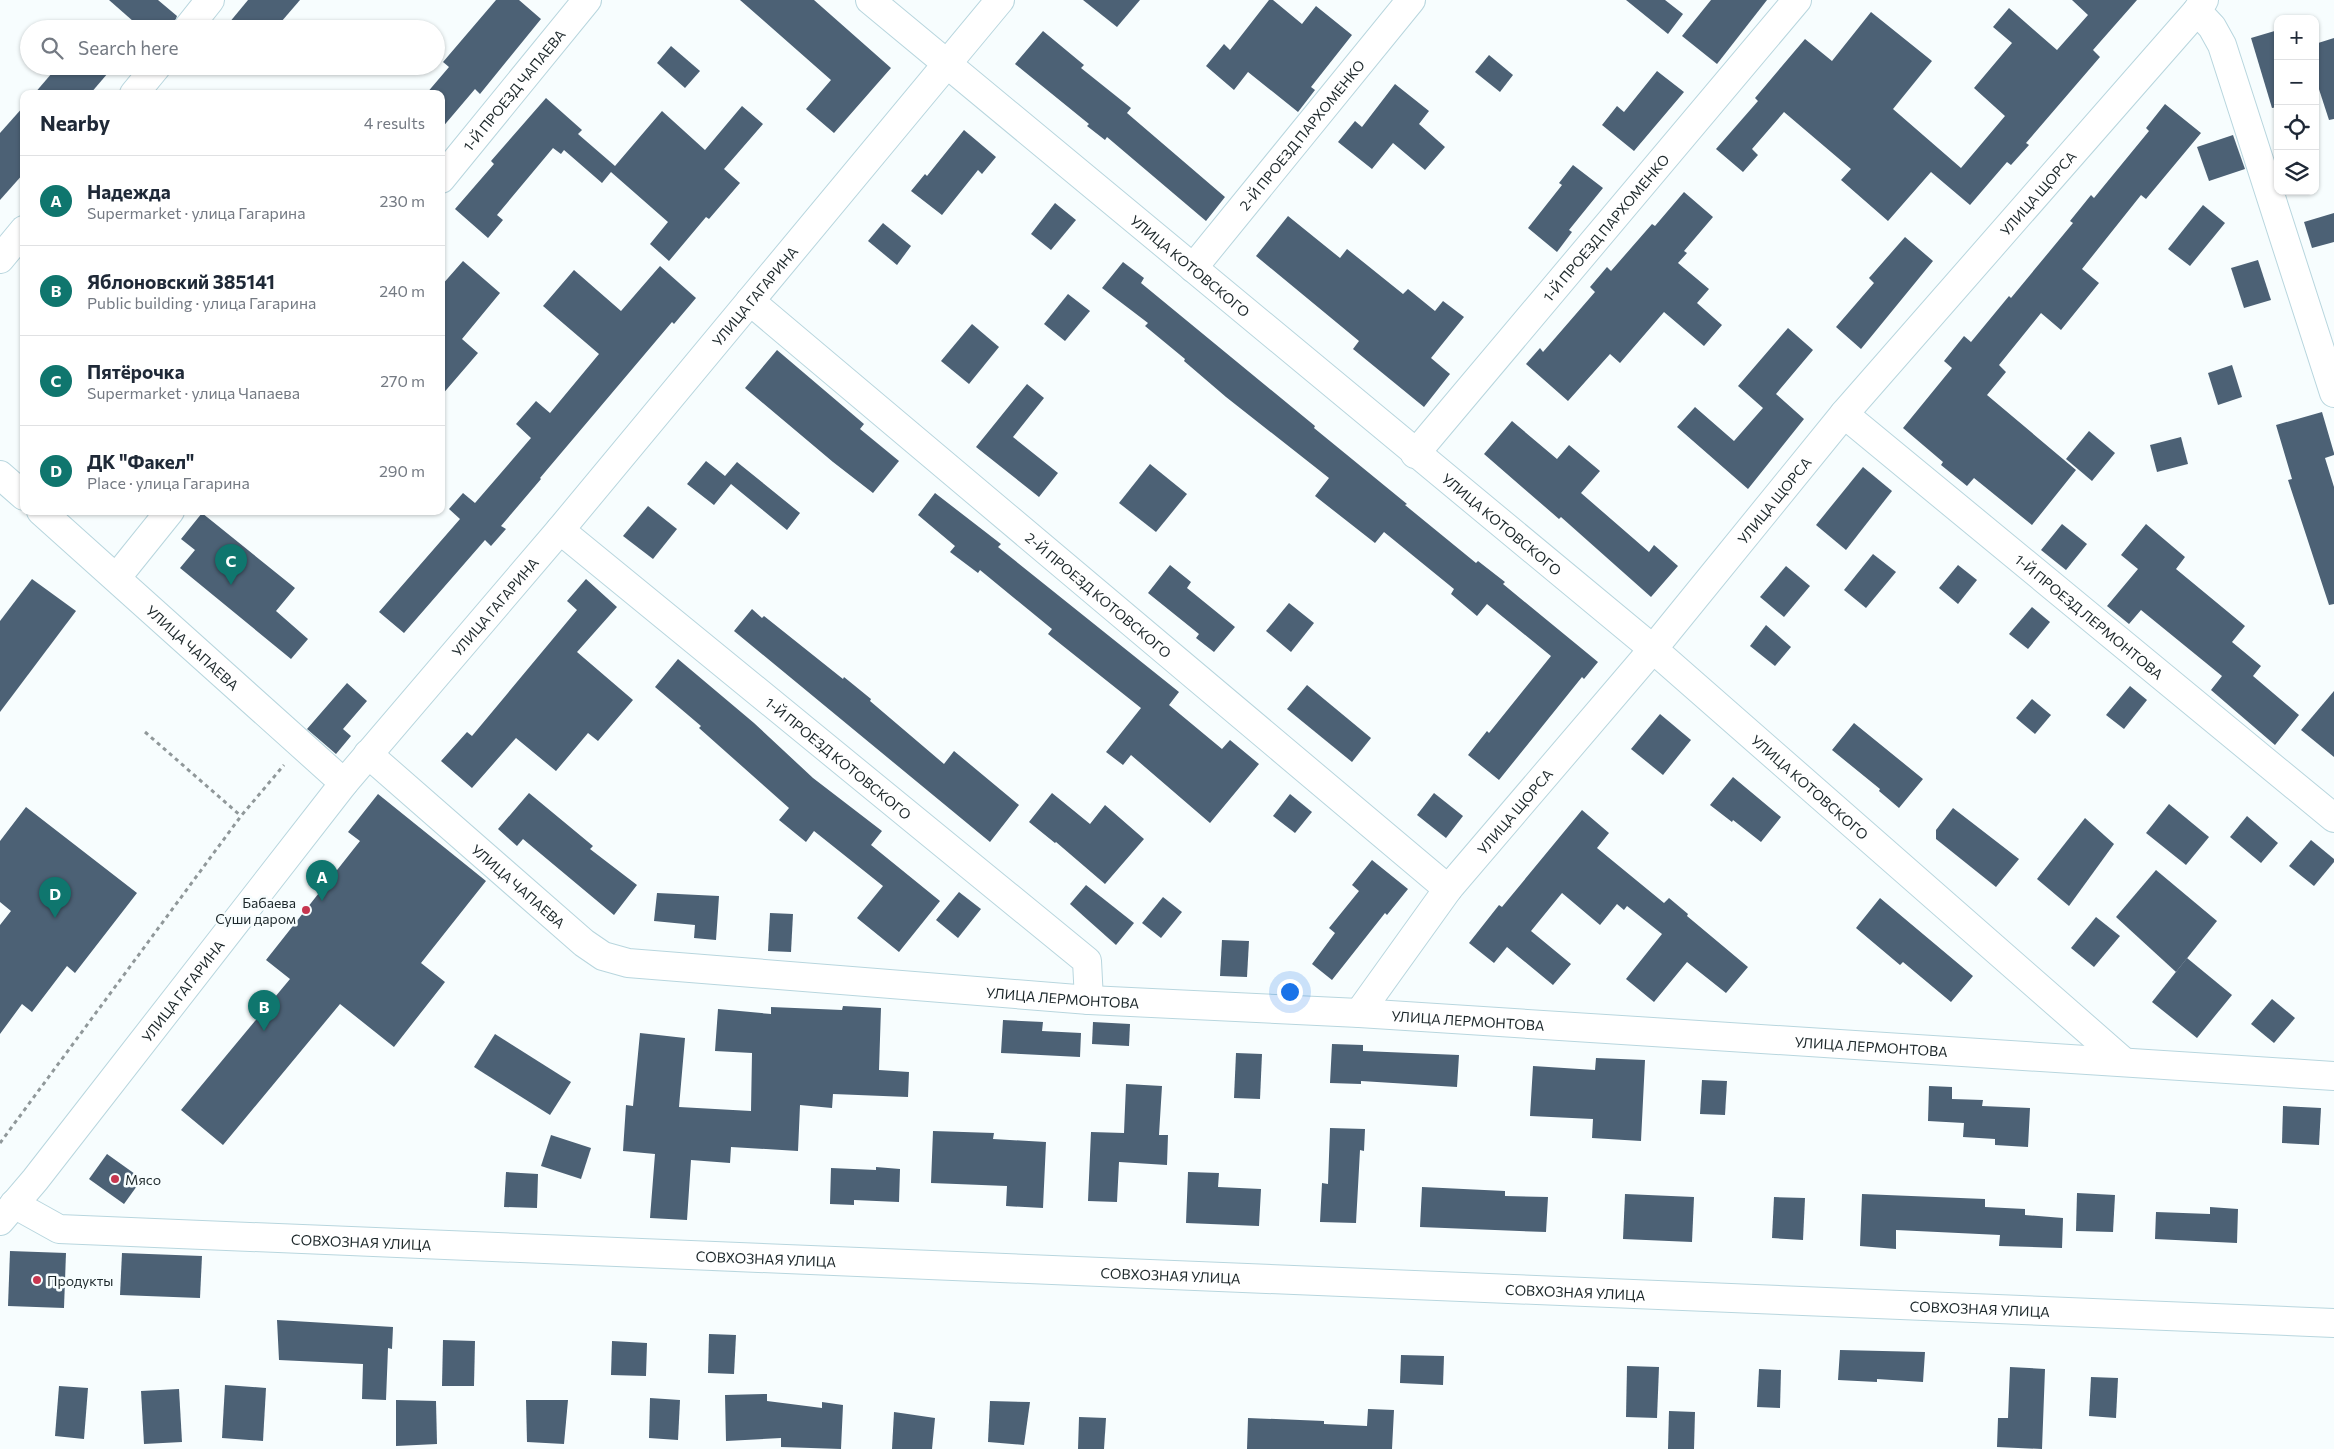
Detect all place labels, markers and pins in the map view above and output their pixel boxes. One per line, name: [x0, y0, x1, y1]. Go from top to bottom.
pin: C: [215, 544, 247, 585]
pin: A: [306, 860, 338, 901]
pin: D: [39, 877, 71, 918]
place label: Бабаева Суши даром: [215, 894, 296, 927]
marker: Бабаева Суши даром: [300, 904, 312, 916]
pin: B: [248, 990, 280, 1031]
place label: Мясо: [125, 1171, 161, 1188]
marker: Мясо: [109, 1173, 121, 1185]
place label: Продукты: [47, 1272, 113, 1289]
marker: Продукты: [31, 1274, 43, 1286]

